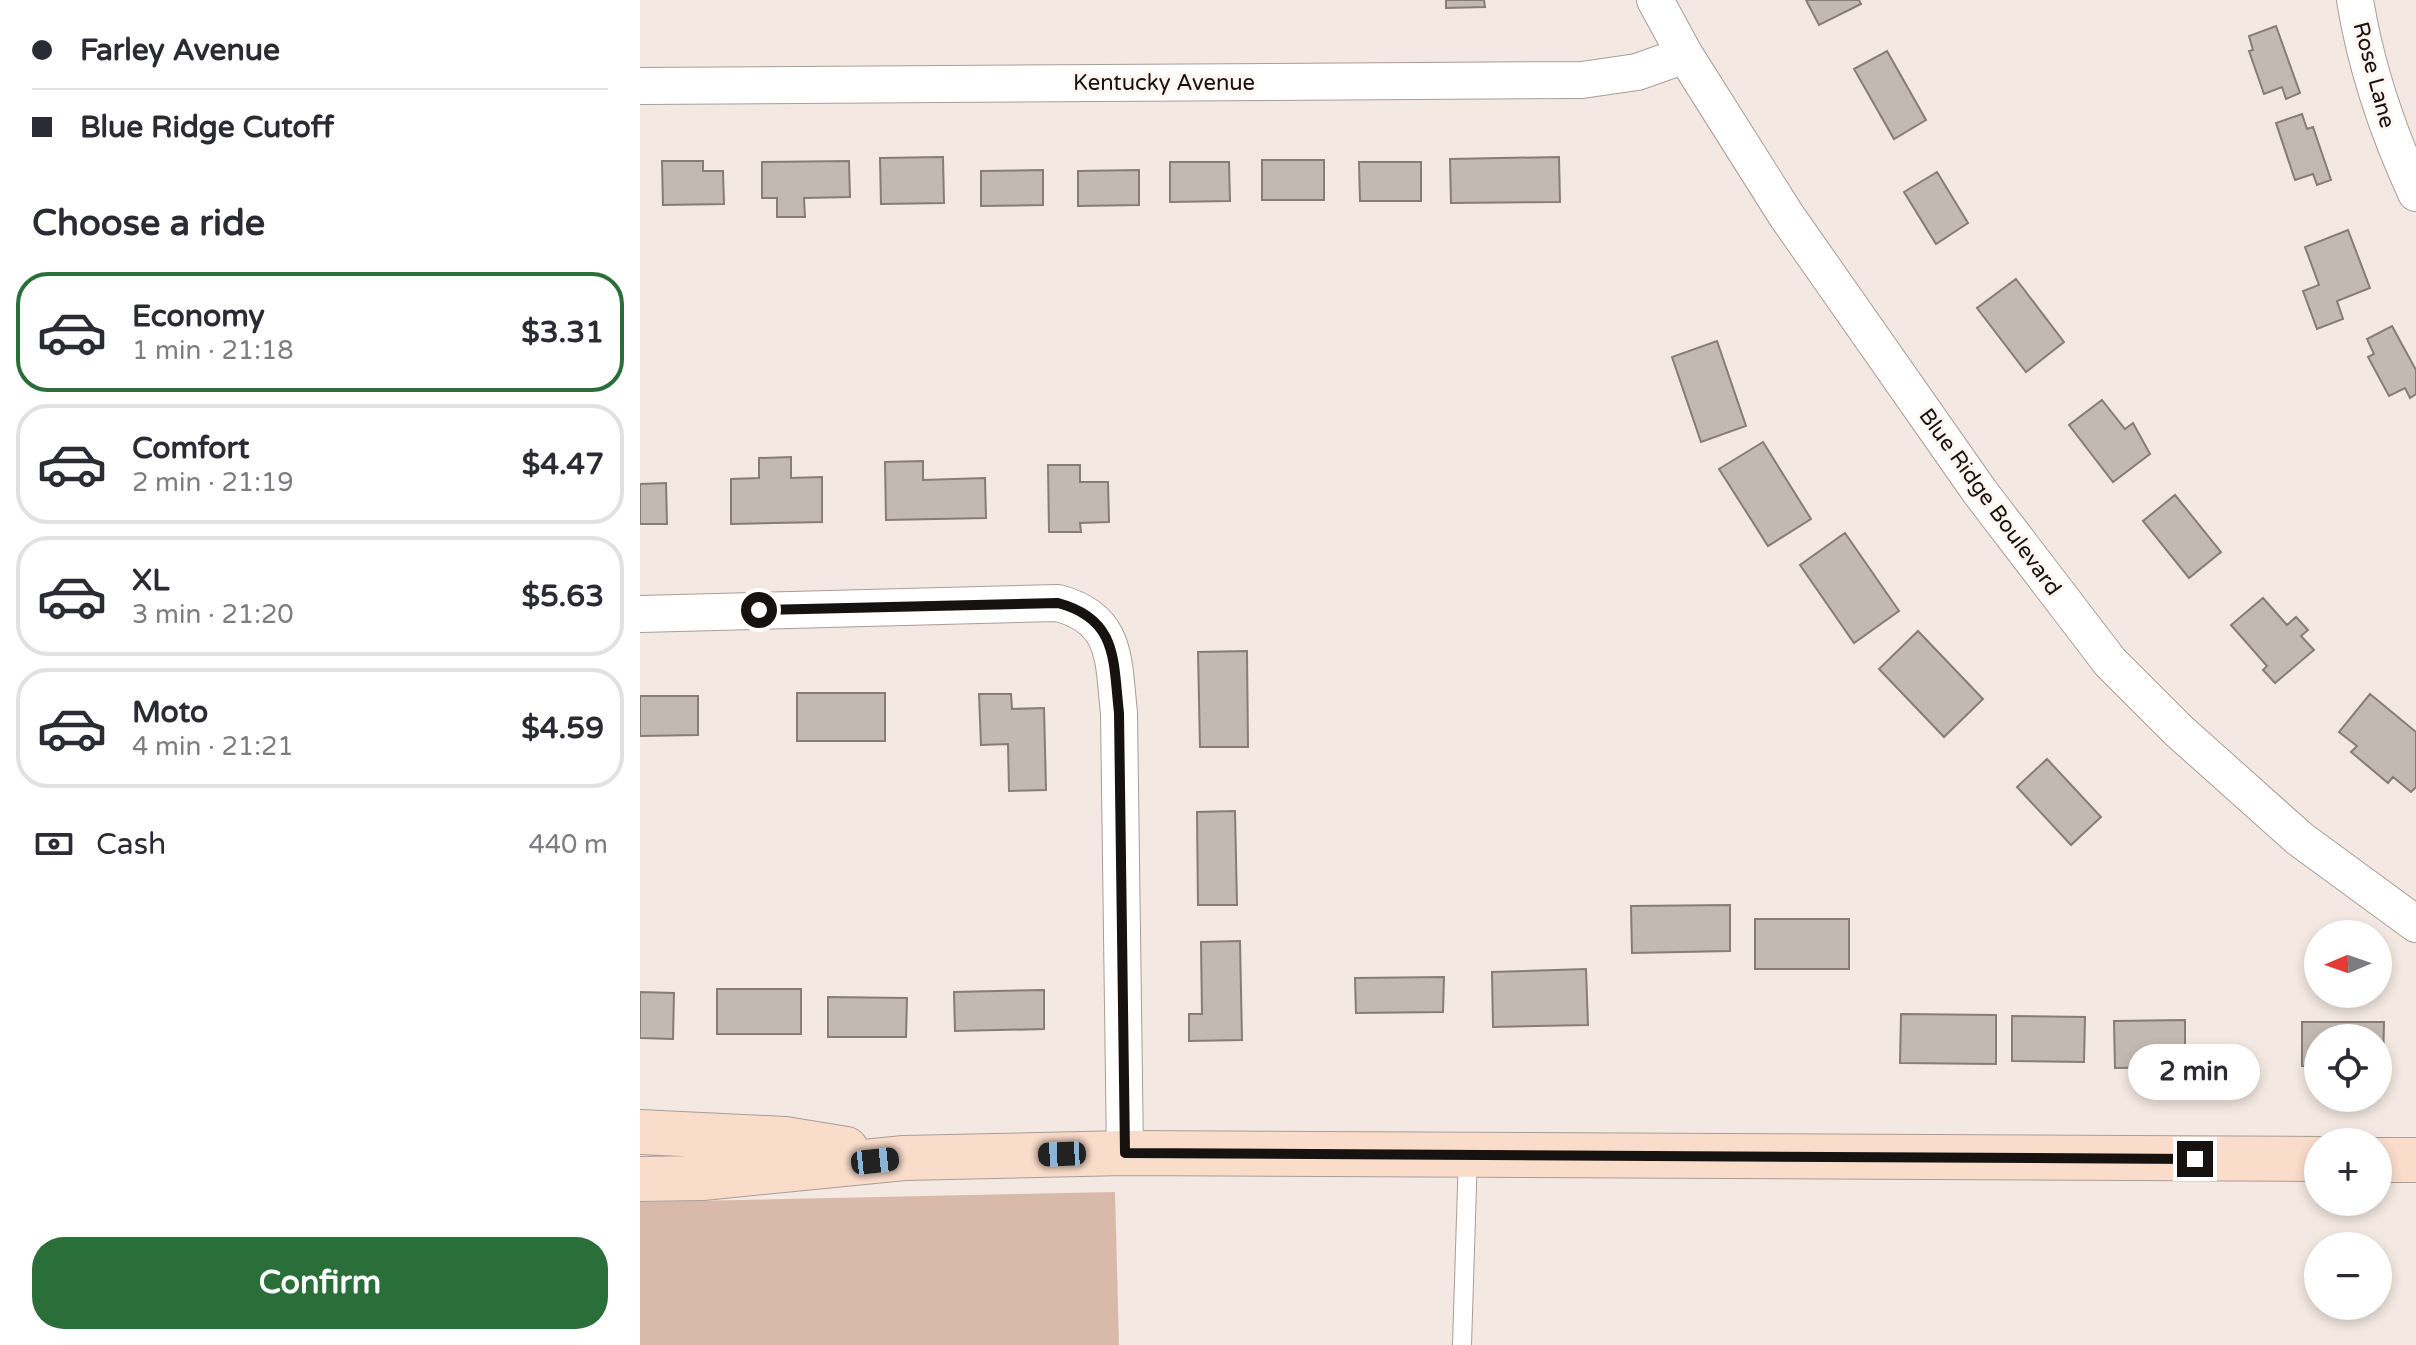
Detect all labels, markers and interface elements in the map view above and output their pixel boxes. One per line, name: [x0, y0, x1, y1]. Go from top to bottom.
street label: Rose Lane: [2347, 19, 2401, 131]
text: Farley Avenue: [80, 32, 280, 69]
street label: Kentucky Avenue: [1073, 70, 1255, 96]
text: Blue Ridge Cutoff: [80, 109, 334, 146]
text: Choose a ride: [32, 202, 265, 245]
icon: car: [36, 296, 108, 368]
text: Economy: [132, 298, 265, 335]
text: $3.31: [521, 314, 604, 351]
text: 1 min · 21:18: [132, 335, 294, 366]
street label: Blue Ridge Boulevard: [1913, 403, 2067, 601]
icon: car: [36, 428, 108, 500]
text: Comfort: [132, 430, 250, 467]
text: $4.47: [522, 446, 604, 483]
text: 2 min · 21:19: [132, 467, 294, 498]
icon: car: [36, 560, 108, 632]
text: XL: [132, 562, 169, 599]
text: $5.63: [522, 578, 604, 615]
route start: [741, 592, 777, 628]
text: 3 min · 21:20: [132, 599, 294, 630]
icon: car: [36, 692, 108, 764]
text: Moto: [132, 694, 208, 731]
text: $4.59: [521, 710, 604, 747]
text: 4 min · 21:21: [132, 731, 294, 762]
icon: cash: [32, 822, 76, 866]
text: Cash: [96, 826, 166, 863]
text: 440 m: [528, 829, 608, 860]
north arrow: [2304, 920, 2392, 1008]
map controls: [2304, 920, 2392, 1320]
button: locate: [2304, 1024, 2392, 1112]
callout: 2 min: [2129, 1043, 2261, 1099]
text: 2 min: [2159, 1056, 2229, 1087]
button: +: [2304, 1128, 2392, 1216]
car: [1038, 1141, 1086, 1167]
route end: [2177, 1141, 2213, 1177]
car: [850, 1147, 900, 1175]
button: −: [2304, 1232, 2392, 1320]
button: Confirm: [32, 1237, 608, 1329]

